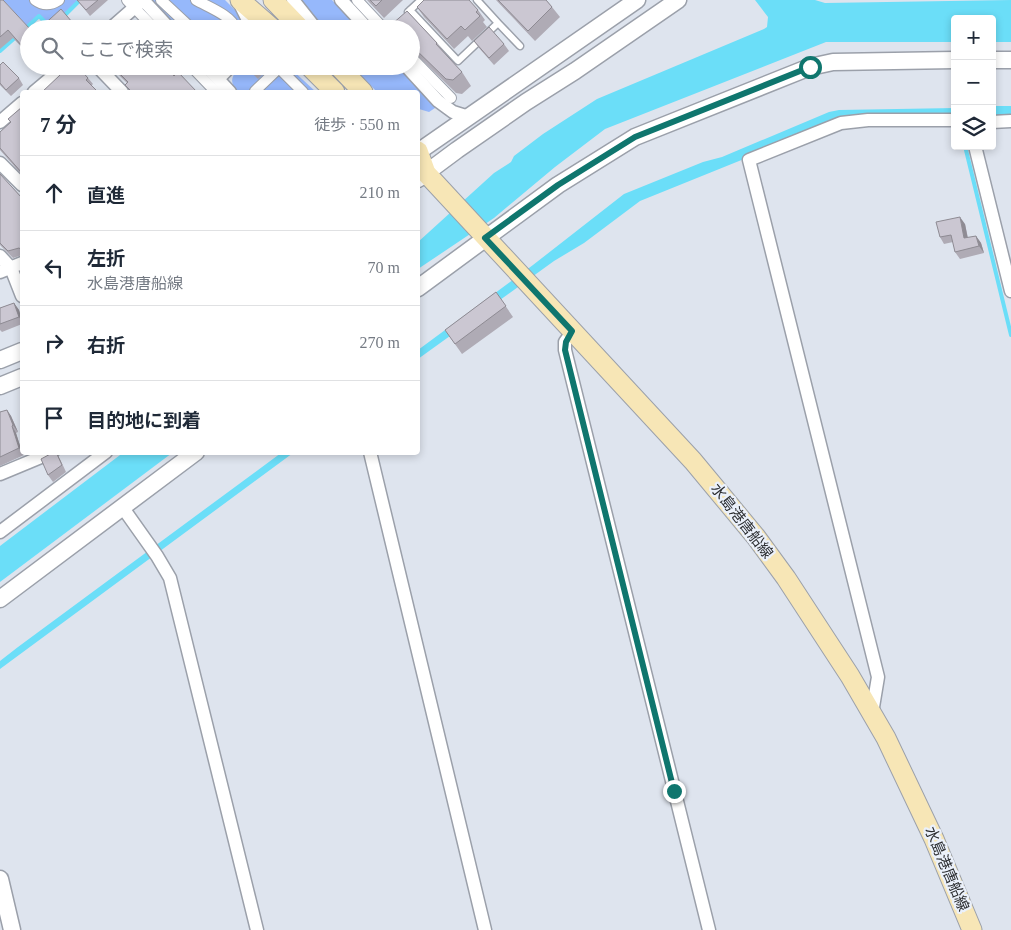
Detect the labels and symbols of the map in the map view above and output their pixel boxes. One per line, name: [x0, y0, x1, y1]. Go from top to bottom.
route start: [799, 56, 822, 79]
street label: 水島港唐船線: [708, 481, 776, 561]
route end: [663, 780, 686, 803]
street label: 水島港唐船線: [922, 824, 972, 914]

